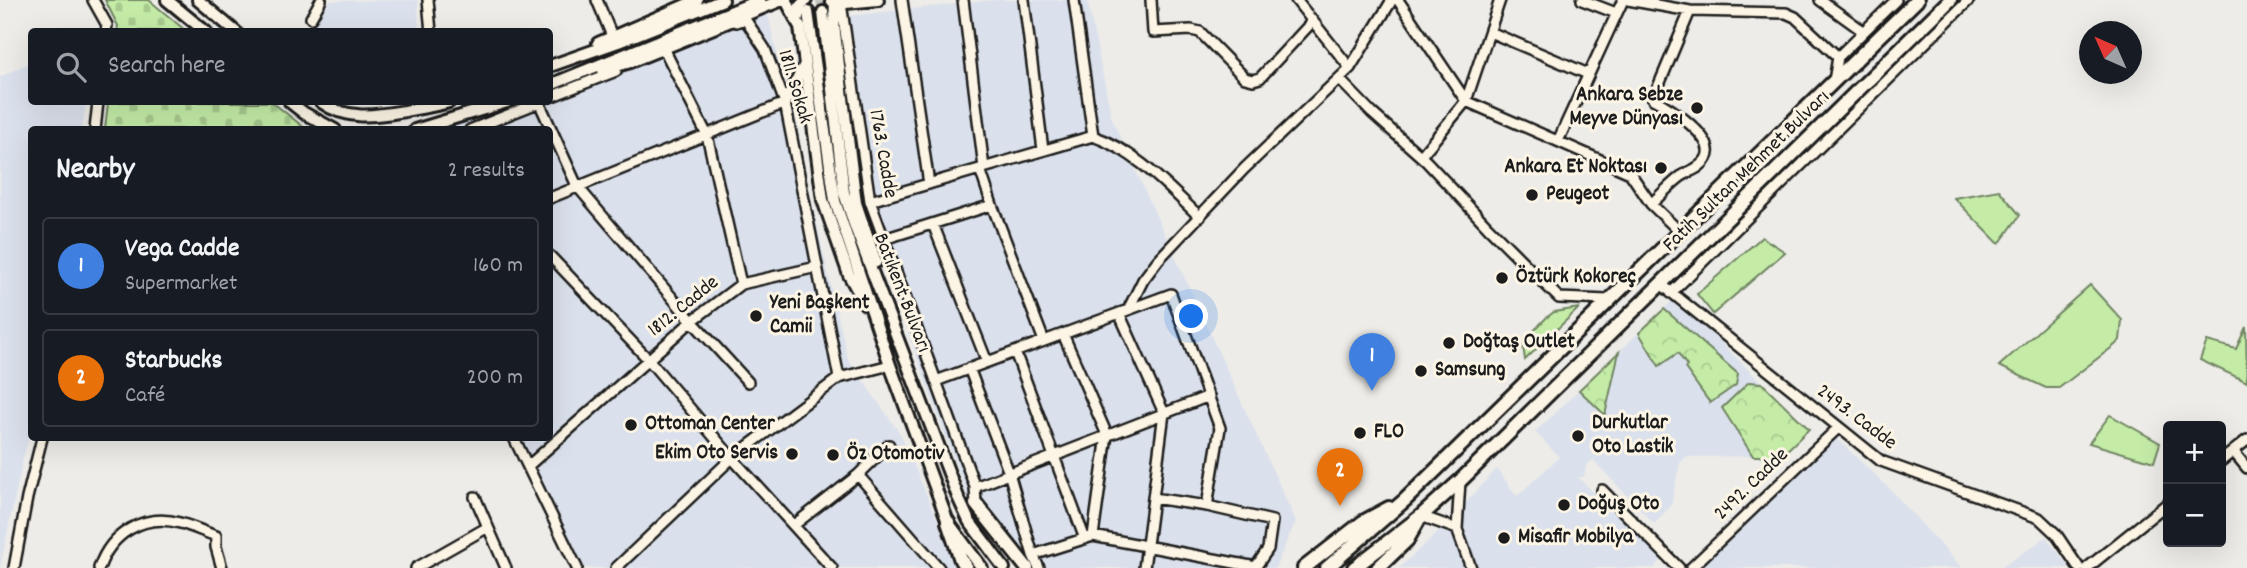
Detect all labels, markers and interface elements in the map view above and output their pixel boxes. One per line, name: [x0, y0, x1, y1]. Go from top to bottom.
north arrow: [2079, 21, 2142, 84]
search box: [28, 28, 553, 105]
street label: 1811. Sokak: [769, 46, 819, 128]
icon: search: [52, 48, 90, 86]
text: Search here: [108, 48, 226, 85]
place label: Ankara Sebze Meyve Dünyası: [1569, 81, 1683, 135]
street label: Fatih Sultan Mehmet Bulvarı: [1657, 84, 1837, 260]
marker: Ankara Sebze Meyve Dünyası: [1689, 100, 1705, 116]
street label: 1763. Cadde: [859, 107, 905, 201]
text: Nearby: [56, 150, 134, 193]
place label: Ankara Et Noktası: [1504, 153, 1647, 183]
text: 2 results: [448, 155, 525, 188]
marker: Ankara Et Noktası: [1653, 160, 1669, 176]
place label: Peugeot: [1546, 180, 1610, 210]
marker: Peugeot: [1524, 187, 1540, 203]
street label: Batıkent Bulvarı: [864, 229, 938, 357]
text: Vega Cadde: [125, 231, 239, 268]
text: 1: [78, 250, 84, 283]
text: 160 m: [473, 250, 523, 283]
place label: Öztürk Kokoreç: [1516, 263, 1636, 293]
text: Supermarket: [125, 268, 237, 301]
street label: 1812. Cadde: [642, 269, 726, 345]
marker: Öztürk Kokoreç: [1494, 270, 1510, 286]
place label: Yeni Başkent Camii: [769, 289, 870, 343]
your location: [1174, 299, 1208, 333]
marker: Yeni Başkent Camii: [748, 308, 764, 324]
place label: Doğtaş Outlet: [1463, 328, 1575, 358]
pin: 1: [1349, 333, 1395, 391]
marker: Doğtaş Outlet: [1441, 335, 1457, 351]
text: Starbucks: [125, 343, 222, 380]
place label: Samsung: [1435, 356, 1505, 386]
text: 2: [76, 362, 86, 395]
text: 200 m: [467, 362, 523, 395]
marker: Samsung: [1413, 363, 1429, 379]
street label: 2493. Cadde: [1809, 378, 1903, 458]
text: Café: [125, 380, 165, 413]
place label: Durkutlar Oto Lastik: [1592, 409, 1674, 463]
place label: Ottoman Center: [645, 410, 776, 440]
marker: Ottoman Center: [623, 417, 639, 433]
place label: FLO: [1374, 418, 1404, 448]
map controls: [2163, 421, 2226, 547]
button: +: [2163, 421, 2226, 484]
marker: FLO: [1352, 425, 1368, 441]
marker: Durkutlar Oto Lastik: [1570, 428, 1586, 444]
place label: Ekim Oto Servis: [655, 439, 778, 469]
place label: Öz Otomotiv: [847, 440, 945, 470]
street label: 2492. Cadde: [1708, 442, 1796, 528]
marker: Ekim Oto Servis: [784, 446, 800, 462]
marker: Öz Otomotiv: [825, 447, 841, 463]
pin: 2: [1317, 448, 1363, 506]
button: −: [2163, 484, 2226, 547]
place label: Doğuş Oto: [1578, 490, 1659, 520]
marker: Doğuş Oto: [1556, 497, 1572, 513]
place label: Misafir Mobilya: [1518, 523, 1634, 553]
marker: Misafir Mobilya: [1496, 530, 1512, 546]

